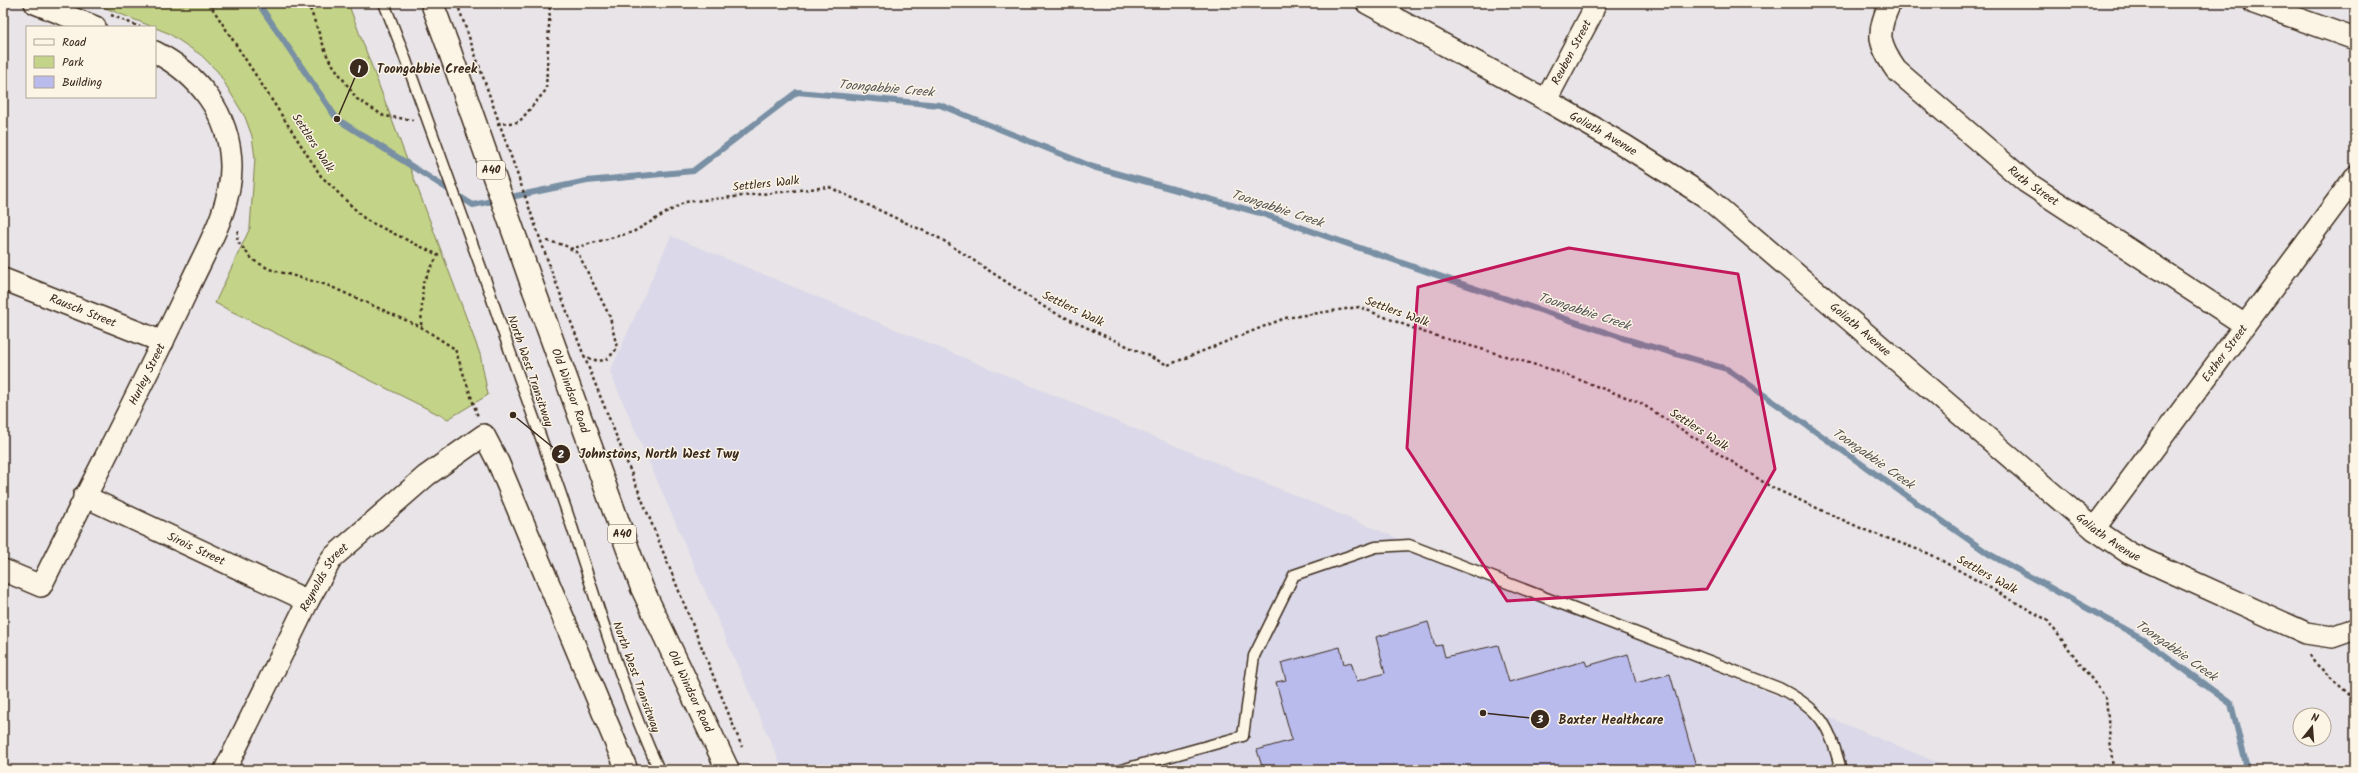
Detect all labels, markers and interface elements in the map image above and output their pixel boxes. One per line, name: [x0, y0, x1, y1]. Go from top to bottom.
street label: Reuben Street: [1546, 16, 1597, 88]
legend: [26, 26, 156, 98]
text: Road: [62, 33, 87, 52]
text: Park: [62, 53, 84, 72]
callout: Toongabbie Creek: [349, 56, 486, 81]
text: Toongabbie Creek: [377, 59, 478, 80]
text: 1: [357, 60, 361, 79]
text: Building: [62, 73, 102, 92]
water label: Toongabbie Creek: [837, 74, 936, 104]
street label: Goliath Avenue: [1566, 106, 1642, 161]
street label: Settlers Walk: [287, 110, 339, 177]
road number: A40: [477, 161, 505, 179]
street label: Ruth Street: [2004, 161, 2063, 211]
street label: Settlers Walk: [732, 171, 801, 197]
water label: Toongabbie Creek: [1228, 184, 1328, 234]
street label: Settlers Walk: [1039, 286, 1108, 332]
water label: Toongabbie Creek: [1535, 287, 1635, 337]
street label: Rausch Street: [47, 289, 120, 332]
street label: Settlers Walk: [1362, 292, 1432, 332]
street label: Goliath Avenue: [1826, 297, 1896, 361]
street label: North West Transitway: [502, 313, 558, 430]
street label: Esther Street: [2197, 320, 2253, 386]
street label: Hurley Street: [123, 340, 170, 408]
street label: Old Windsor Road: [546, 345, 595, 437]
street label: Settlers Walk: [1666, 404, 1733, 456]
water label: Toongabbie Creek: [1828, 423, 1920, 496]
callout: Johnstons, North West Twy: [551, 441, 747, 466]
text: Johnstons, North West Twy: [579, 444, 739, 465]
text: 2: [558, 445, 565, 464]
street label: Goliath Avenue: [2072, 508, 2144, 567]
road number: A40: [608, 525, 636, 543]
street label: Sirois Street: [164, 527, 229, 571]
street label: Reynolds Street: [295, 538, 353, 615]
street label: Settlers Walk: [1953, 550, 2021, 600]
water label: Toongabbie Creek: [2131, 615, 2223, 688]
street label: North West Transitway: [607, 619, 665, 736]
street label: Old Windsor Road: [663, 647, 719, 736]
callout: Baxter Healthcare: [1530, 707, 1671, 732]
north arrow: [2292, 707, 2332, 747]
text: N: [2309, 709, 2321, 728]
text: 3: [1536, 710, 1544, 729]
text: Baxter Healthcare: [1559, 710, 1664, 731]

